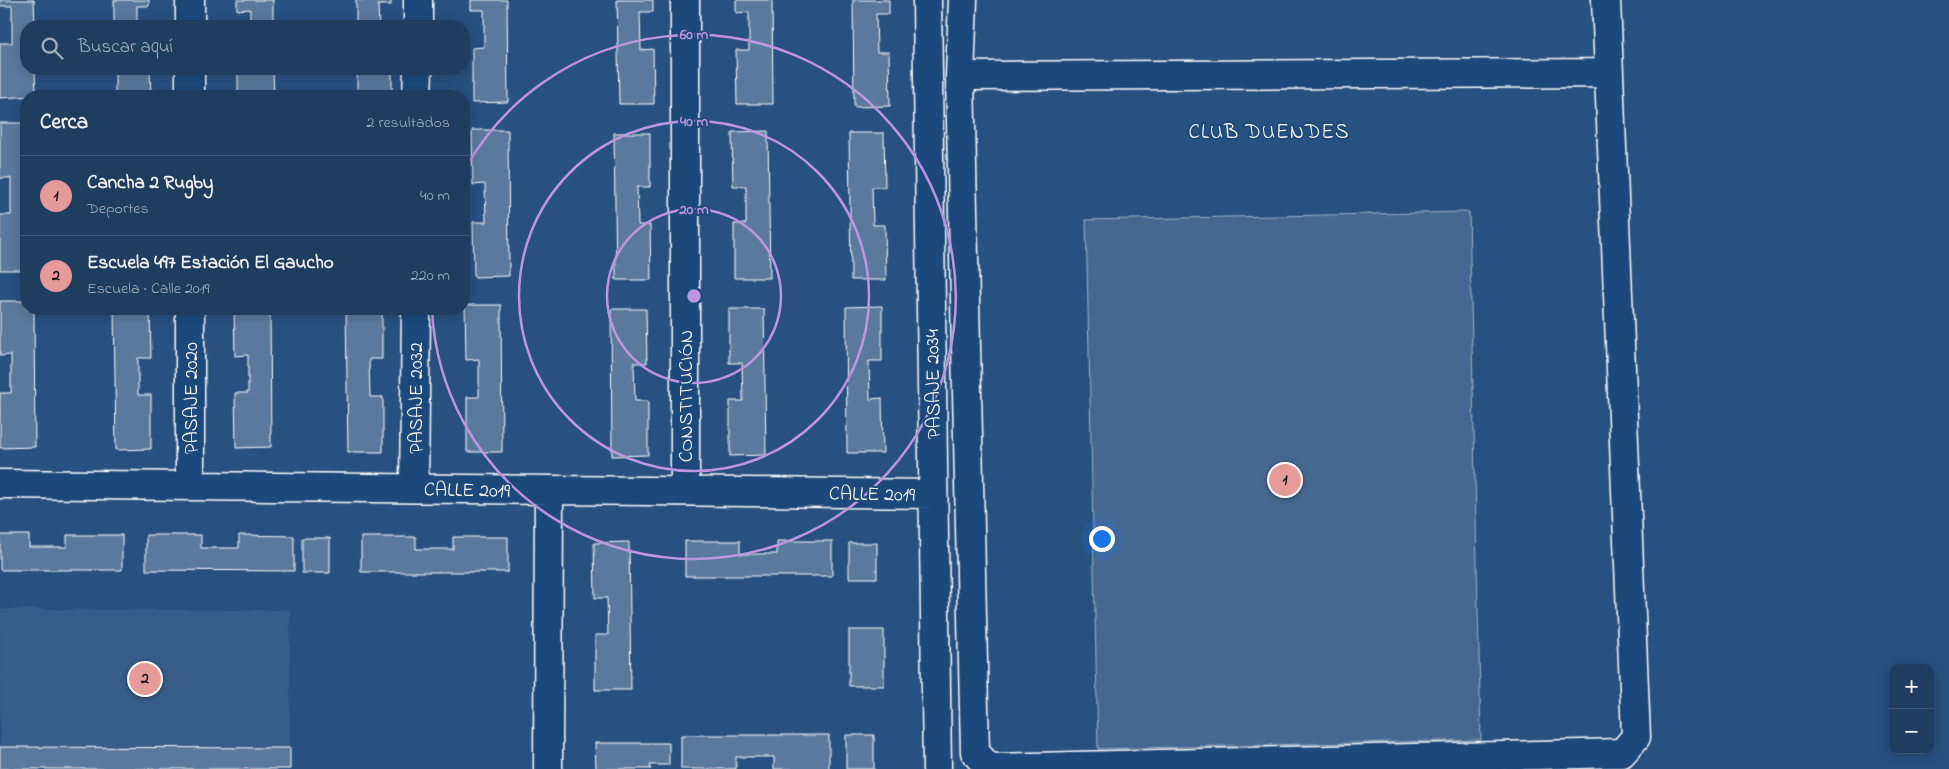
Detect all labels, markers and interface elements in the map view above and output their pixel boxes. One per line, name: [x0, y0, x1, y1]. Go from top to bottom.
search box: [20, 20, 470, 75]
text: 60 m: [679, 24, 709, 46]
icon: search: [38, 34, 66, 62]
text: Buscar aquí: [78, 34, 173, 61]
text: Cerca: [40, 108, 88, 138]
text: 2 resultados: [367, 111, 450, 135]
text: 40 m: [679, 111, 708, 133]
district label: CLUB DUENDES: [1188, 118, 1350, 148]
text: Cancha 2 Rugby: [87, 170, 213, 197]
text: 1: [53, 184, 59, 208]
text: 40 m: [420, 184, 450, 208]
text: Deportes: [87, 197, 149, 221]
text: 20 m: [678, 199, 709, 221]
text: Escuela 497 Estación El Gaucho: [87, 250, 334, 277]
text: 2: [52, 264, 60, 288]
text: 220 m: [411, 264, 450, 288]
text: Escuela · Calle 2019: [87, 277, 210, 301]
centre of rings: [685, 287, 703, 305]
street label: PASAJE 2034: [919, 329, 950, 439]
street label: CONSTITUCIÓN: [673, 330, 702, 462]
street label: PASAJE 2020: [178, 342, 207, 454]
street label: PASAJE 2032: [403, 342, 432, 454]
pin: 1: [1269, 461, 1301, 499]
street label: CALLE 2019: [424, 476, 510, 507]
street label: CALLE 2019: [829, 480, 915, 511]
your location: [1089, 526, 1115, 552]
pin: 2: [129, 660, 161, 698]
map controls: [1889, 664, 1934, 754]
button: +: [1889, 664, 1934, 709]
button: −: [1889, 709, 1934, 754]

